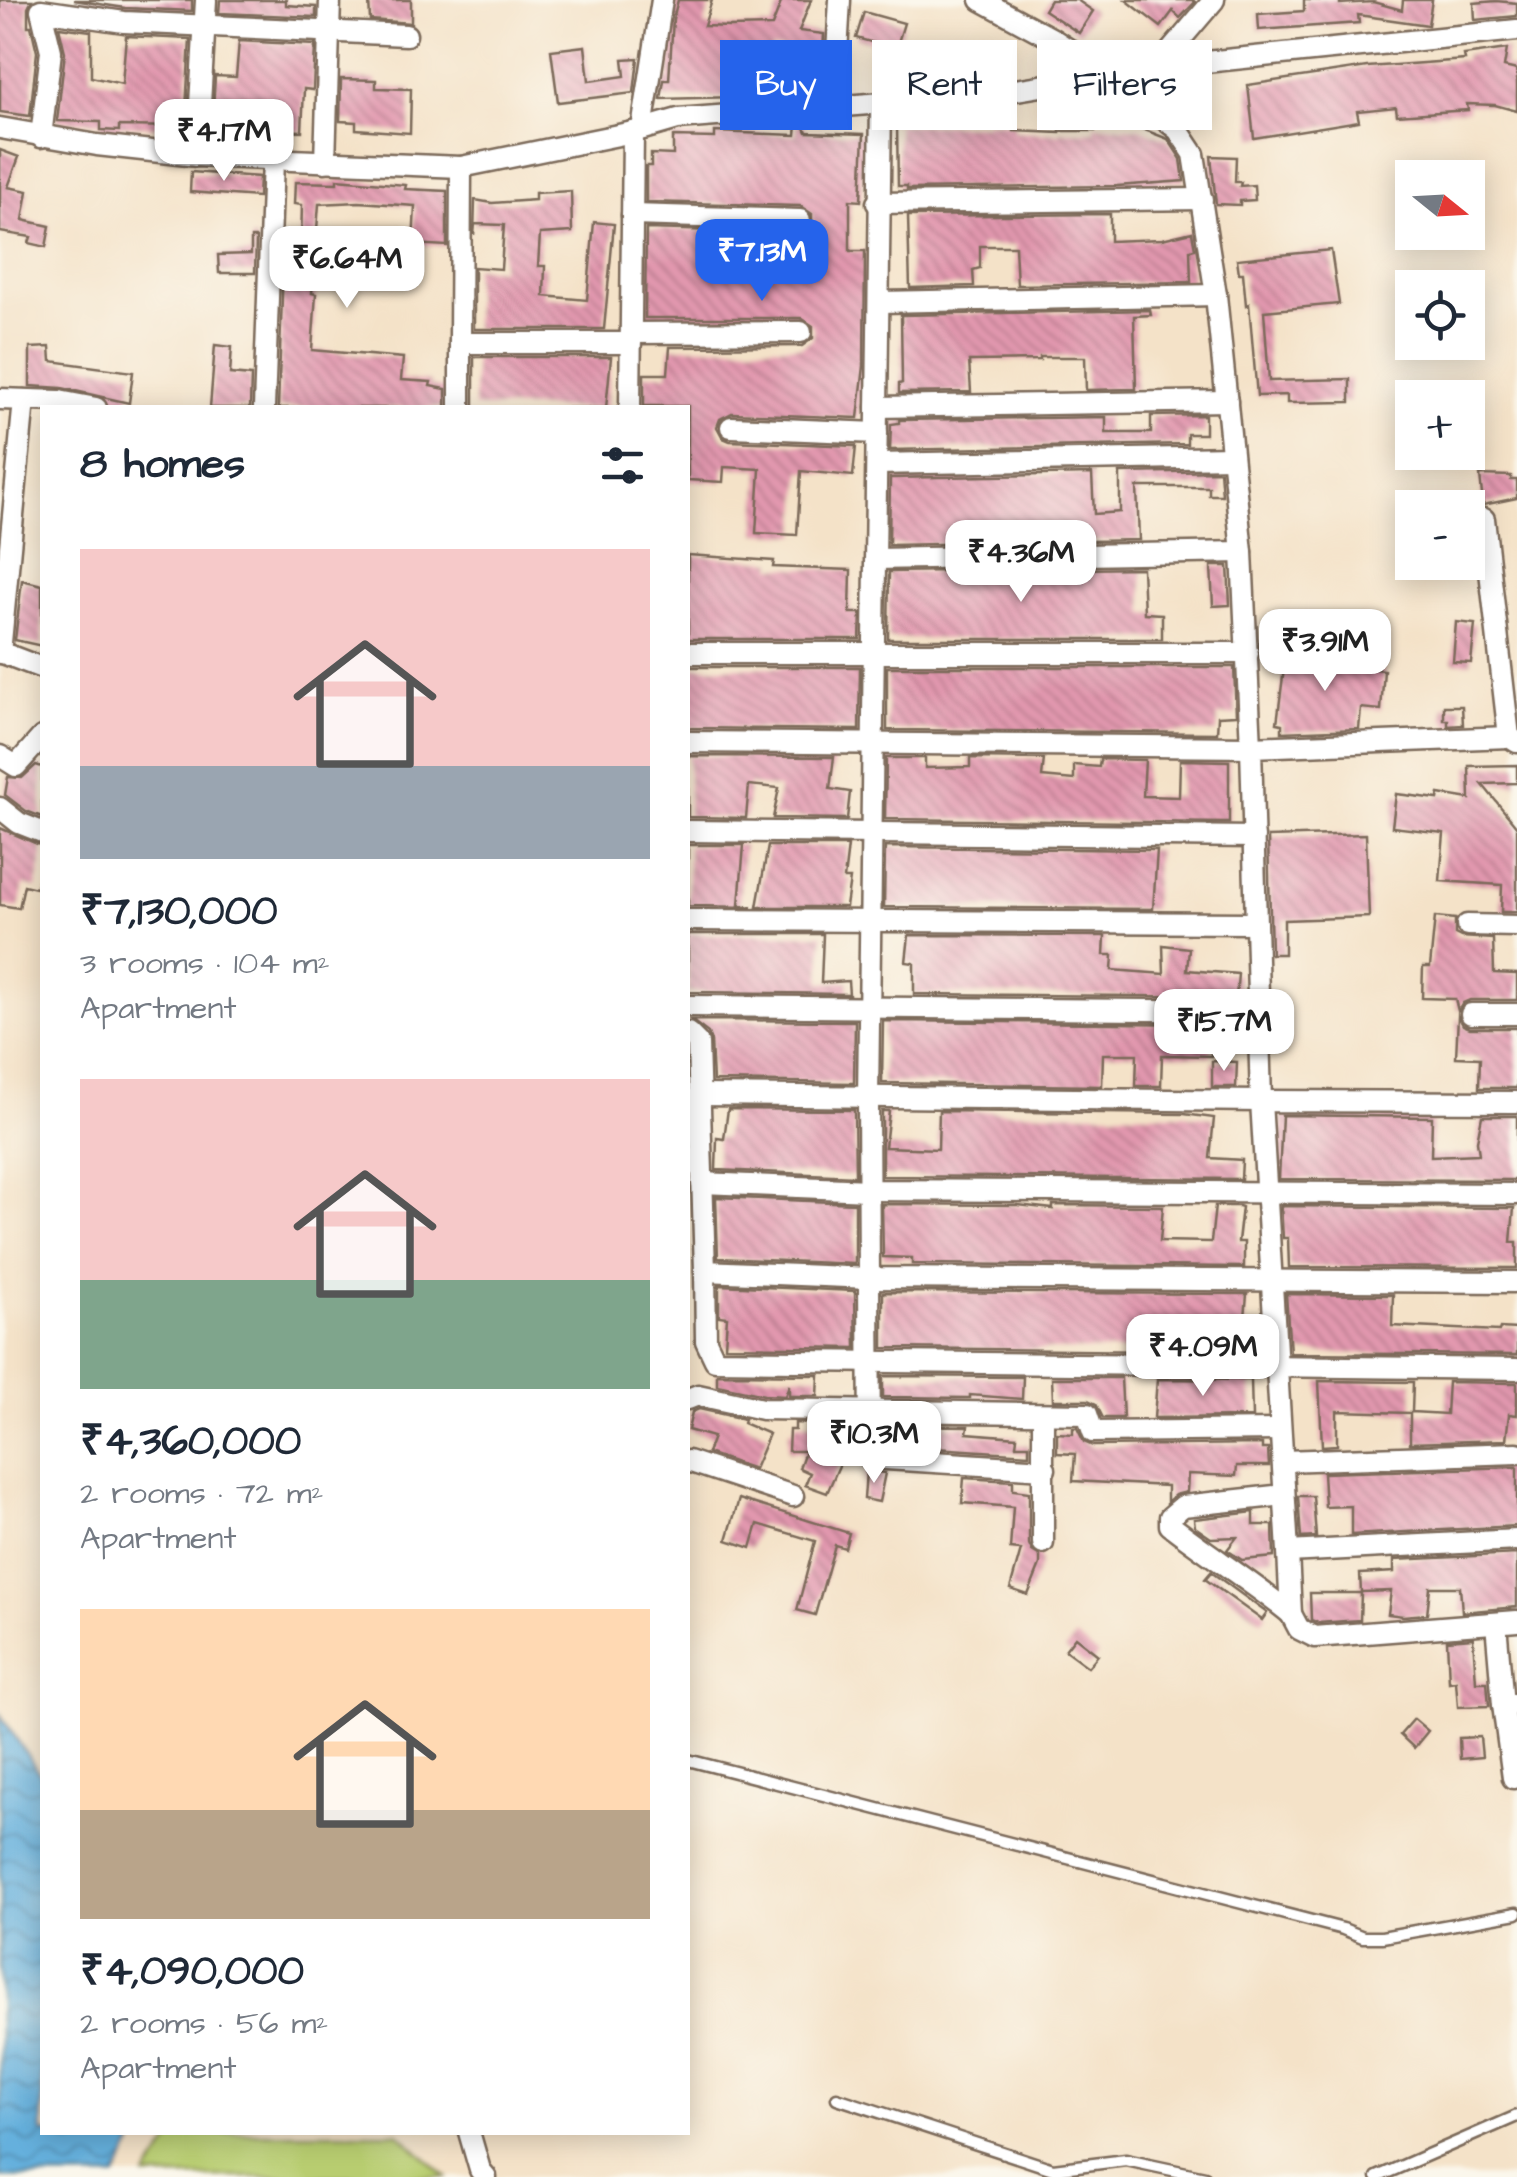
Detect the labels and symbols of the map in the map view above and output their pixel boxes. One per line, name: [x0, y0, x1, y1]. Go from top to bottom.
pin: ₹4.17M: [143, 99, 305, 184]
north arrow: [1395, 160, 1485, 250]
pin: ₹7.13M: [681, 219, 843, 304]
pin: ₹6.64M: [266, 226, 428, 311]
pin: ₹4.36M: [940, 520, 1102, 605]
pin: ₹3.91M: [1244, 609, 1406, 694]
pin: ₹15.7M: [1143, 989, 1305, 1074]
pin: ₹4.09M: [1122, 1314, 1284, 1399]
pin: ₹10.3M: [793, 1401, 955, 1486]

